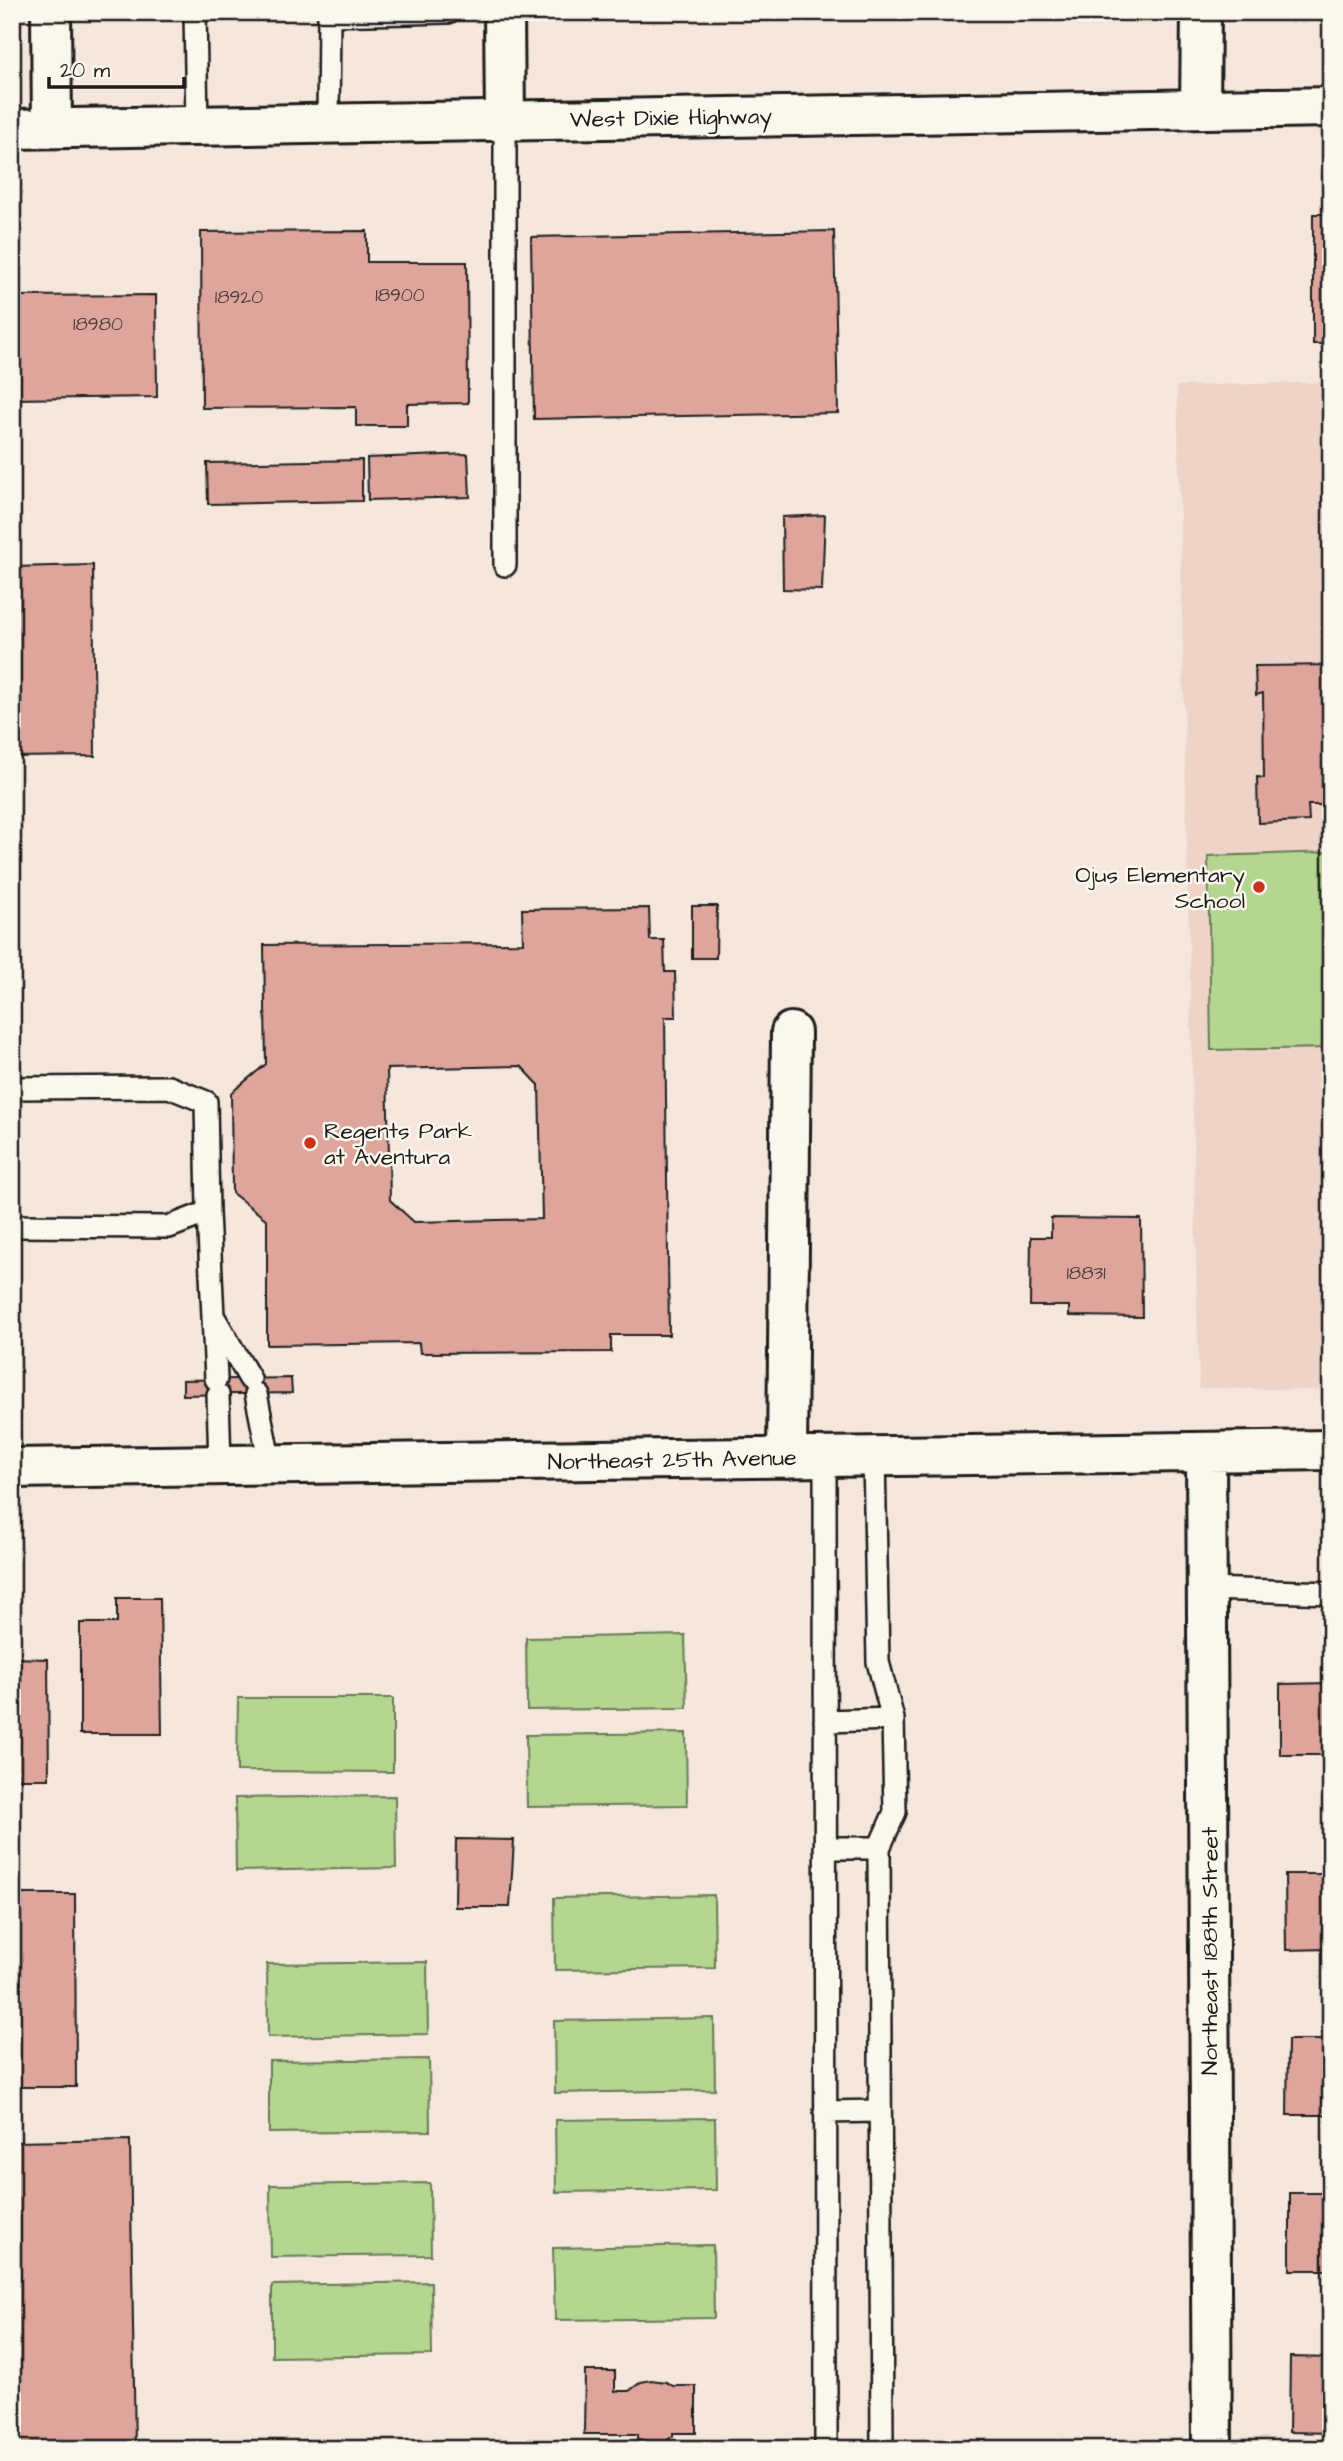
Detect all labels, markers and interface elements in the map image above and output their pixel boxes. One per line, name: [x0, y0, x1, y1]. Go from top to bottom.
scale bar: [49, 46, 184, 90]
text: 20 m: [60, 56, 111, 85]
street label: West Dixie Highway: [570, 100, 773, 137]
house number: 18900: [375, 282, 425, 309]
house number: 18920: [215, 284, 263, 311]
house number: 18980: [73, 311, 123, 338]
place label: Ojus Elementary School: [1075, 859, 1245, 917]
marker: Ojus Elementary School: [1251, 879, 1267, 895]
place label: Regents Park at Aventura: [324, 1115, 472, 1173]
marker: Regents Park at Aventura: [302, 1135, 318, 1151]
house number: 18831: [1066, 1260, 1106, 1287]
street label: Northeast 25th Avenue: [547, 1442, 797, 1478]
street label: Northeast 188th Street: [1194, 1826, 1226, 2075]

